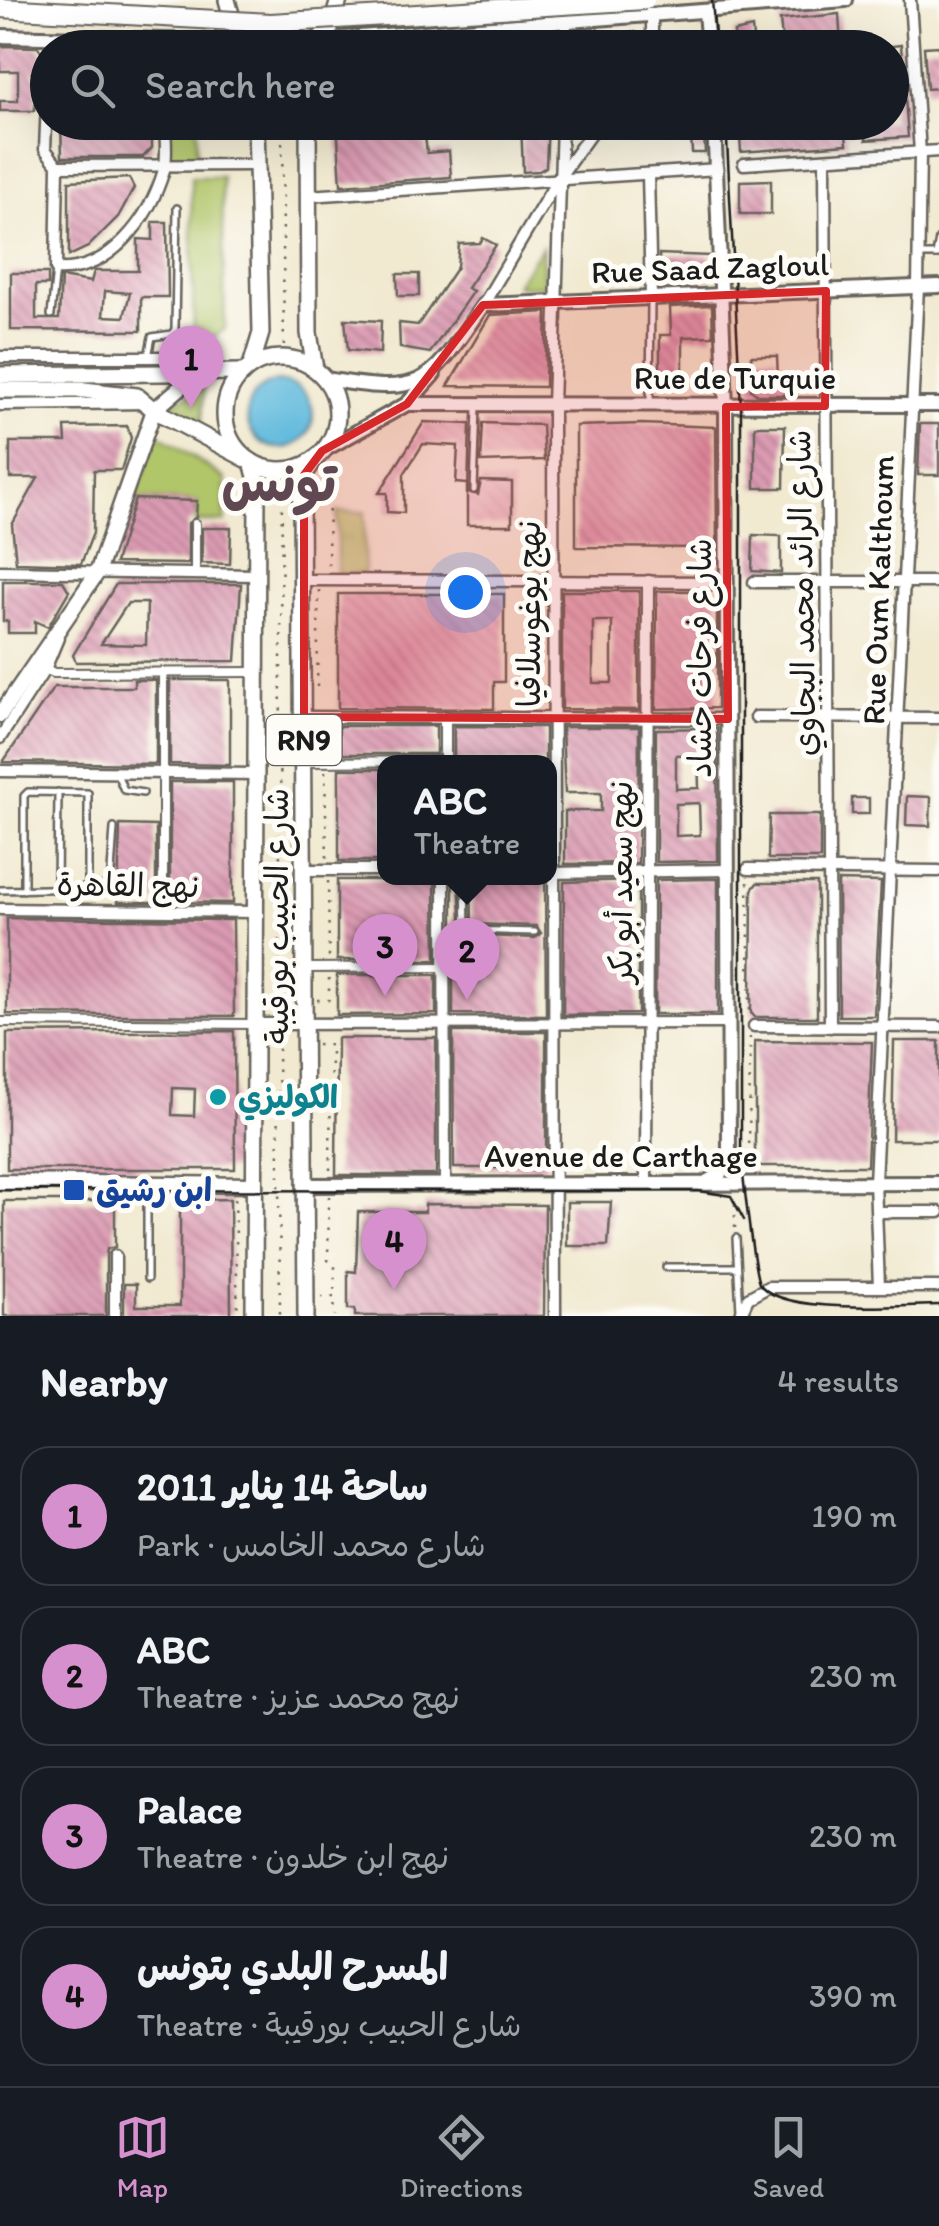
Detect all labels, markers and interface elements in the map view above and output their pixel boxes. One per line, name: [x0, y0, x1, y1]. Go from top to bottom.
search box: [30, 30, 909, 140]
icon: search: [65, 58, 120, 113]
text: Search here: [145, 62, 336, 108]
street label: Rue Saad Zagloul: [590, 245, 830, 291]
pin: 1: [158, 326, 224, 408]
street label: Rue de Turquie: [634, 359, 836, 397]
street label: شارع الرائد محمد البجاوي: [780, 429, 828, 757]
district label: تونس: [222, 452, 338, 516]
street label: Rue Oum Kalthoum: [854, 454, 902, 725]
street label: نهج يوغوسلافيا: [510, 520, 551, 708]
street label: شارع فرحات حشاد: [681, 538, 723, 778]
your location: [440, 567, 491, 618]
road number: RN9: [266, 715, 342, 765]
popup: [377, 755, 557, 885]
text: ABC: [414, 778, 487, 824]
street label: نهج سعيد أبو بكر: [602, 781, 643, 986]
street label: شارع الحبيب بورقيبة: [258, 788, 300, 1044]
text: Theatre: [414, 824, 520, 862]
street label: نهج القاهرة: [56, 865, 200, 908]
pin: 3: [352, 914, 418, 996]
pin: 2: [434, 918, 500, 1000]
place label: الكوليزي: [238, 1078, 338, 1121]
marker: الكوليزي: [207, 1086, 229, 1108]
street label: Avenue de Carthage: [484, 1137, 758, 1175]
place label: ابن رشيق: [96, 1171, 212, 1210]
marker: ابن رشيق: [61, 1177, 87, 1203]
pin: 4: [362, 1208, 426, 1290]
text: Nearby: [40, 1356, 167, 1407]
text: 4 results: [778, 1362, 899, 1400]
text: ساحة 14 يناير 2011: [137, 1464, 428, 1510]
text: 1: [67, 1497, 82, 1535]
text: 190 m: [812, 1497, 897, 1535]
text: Park · شارع محمد الخامس: [137, 1526, 486, 1564]
text: ABC: [137, 1627, 210, 1673]
text: 2: [66, 1657, 83, 1695]
text: 230 m: [809, 1657, 897, 1695]
text: Theatre · نهج محمد عزيز: [137, 1678, 460, 1716]
text: Palace: [137, 1787, 242, 1833]
text: 3: [66, 1817, 83, 1855]
text: 230 m: [809, 1817, 897, 1855]
text: Theatre · نهج ابن خلدون: [137, 1838, 449, 1876]
text: المسرح البلدي بتونس: [137, 1944, 448, 1990]
text: 4: [65, 1977, 84, 2015]
text: 390 m: [809, 1977, 897, 2015]
text: Theatre · شارع الحبيب بورقيبة: [137, 2006, 522, 2044]
tab: Map: [115, 2110, 170, 2204]
tab: Directions: [400, 2110, 523, 2204]
tab: Saved: [753, 2110, 824, 2204]

